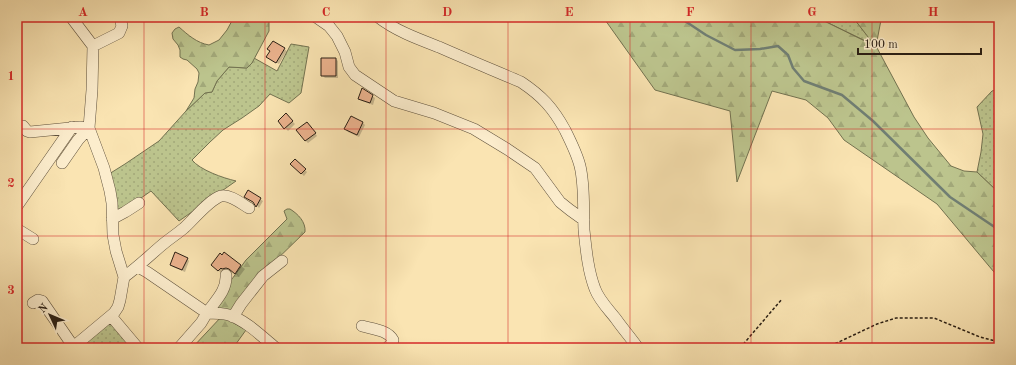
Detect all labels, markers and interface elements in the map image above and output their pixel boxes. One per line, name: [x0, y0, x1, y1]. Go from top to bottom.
text: A: [78, 6, 88, 19]
text: B: [199, 6, 209, 19]
text: C: [322, 6, 330, 19]
text: D: [442, 6, 452, 19]
text: E: [565, 6, 574, 19]
text: F: [686, 6, 695, 19]
text: G: [807, 6, 817, 19]
text: H: [928, 6, 939, 19]
scale bar: [858, 30, 981, 56]
text: 100 m: [864, 39, 898, 51]
text: 1: [7, 70, 15, 83]
text: 2: [7, 177, 15, 190]
text: 3: [7, 284, 15, 297]
north arrow: [30, 295, 70, 335]
text: N: [37, 302, 51, 316]

